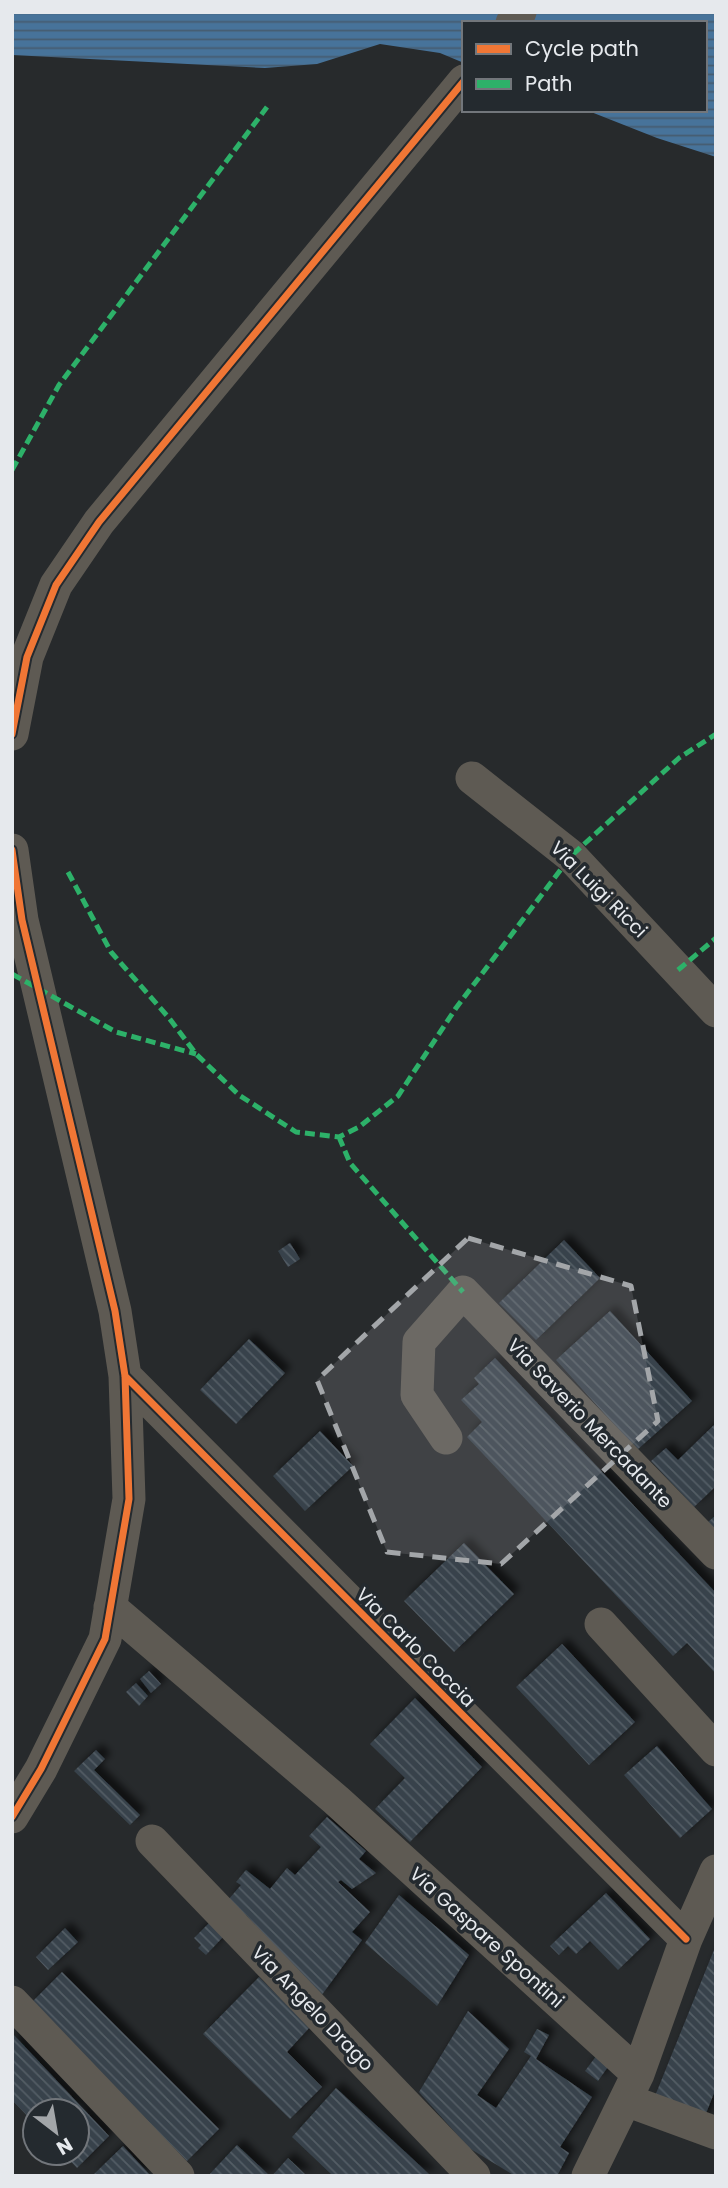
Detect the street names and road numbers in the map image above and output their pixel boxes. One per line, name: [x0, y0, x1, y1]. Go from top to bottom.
street label: Via Luigi Ricci: [544, 835, 653, 944]
street label: Via Saverio Mercadante: [501, 1332, 678, 1514]
street label: Via Carlo Coccia: [350, 1581, 482, 1713]
street label: Via Gaspare Spontini: [404, 1861, 570, 2014]
street label: Via Angelo Drago: [246, 1940, 380, 2077]

